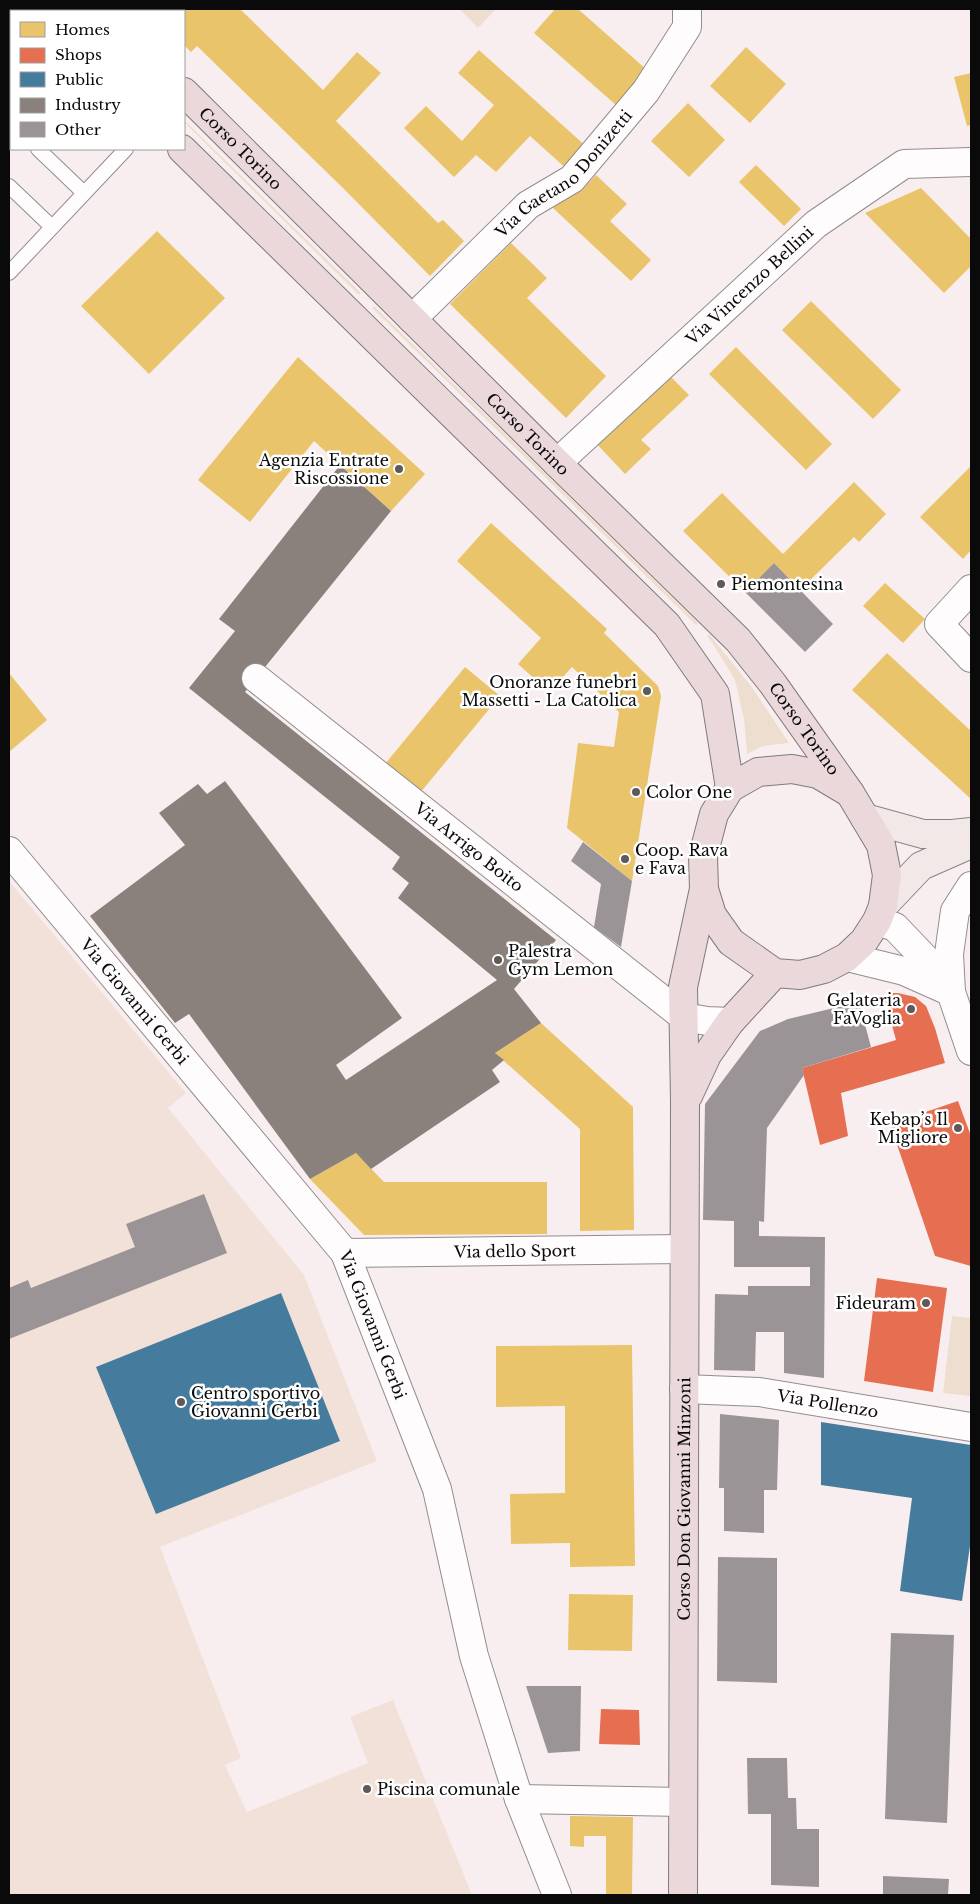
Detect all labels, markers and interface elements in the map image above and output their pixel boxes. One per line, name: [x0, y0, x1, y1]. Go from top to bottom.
legend: [10, 10, 185, 150]
text: Homes: [55, 20, 110, 39]
text: Shops: [55, 45, 102, 64]
text: Public: [55, 70, 103, 89]
text: Industry: [55, 95, 121, 114]
street label: Corso Torino: [195, 103, 286, 194]
street label: Via Gaetano Donizetti: [490, 105, 636, 242]
text: Other: [55, 120, 102, 139]
street label: Via Vincenzo Bellini: [681, 221, 818, 350]
street label: Corso Torino: [482, 389, 574, 480]
place label: Agenzia Entrate Riscossione: [258, 450, 389, 488]
marker: Agenzia Entrate Riscossione: [393, 463, 405, 475]
place label: Piemontesina: [731, 574, 843, 594]
marker: Piemontesina: [715, 578, 727, 590]
place label: Onoranze funebri Massetti - La Catolica: [462, 672, 638, 710]
street label: Corso Torino: [765, 678, 844, 779]
marker: Onoranze funebri Massetti - La Catolica: [641, 685, 653, 697]
place label: Color One: [646, 782, 732, 802]
marker: Color One: [630, 786, 642, 798]
street label: Via Arrigo Boito: [410, 797, 528, 896]
place label: Coop. Rava e Fava: [635, 840, 728, 878]
marker: Coop. Rava e Fava: [619, 853, 631, 865]
street label: Via Giovanni Gerbi: [76, 934, 193, 1069]
place label: Palestra Gym Lemon: [508, 941, 613, 979]
marker: Palestra Gym Lemon: [492, 954, 504, 966]
place label: Gelateria FaVoglia: [827, 990, 901, 1028]
marker: Gelateria FaVoglia: [905, 1003, 917, 1015]
place label: Kebap’s Il Migliore: [869, 1109, 948, 1147]
marker: Kebap’s Il Migliore: [952, 1122, 964, 1134]
street label: Via dello Sport: [453, 1240, 576, 1262]
street label: Via Giovanni Gerbi: [335, 1247, 411, 1403]
place label: Fideuram: [835, 1293, 916, 1313]
marker: Fideuram: [920, 1297, 932, 1309]
street label: Corso Don Giovanni Minzoni: [674, 1377, 694, 1621]
place label: Centro sportivo Giovanni Gerbi: [191, 1383, 320, 1421]
street label: Via Pollenzo: [775, 1385, 880, 1422]
marker: Centro sportivo Giovanni Gerbi: [175, 1396, 187, 1408]
place label: Piscina comunale: [377, 1779, 520, 1799]
marker: Piscina comunale: [361, 1783, 373, 1795]

